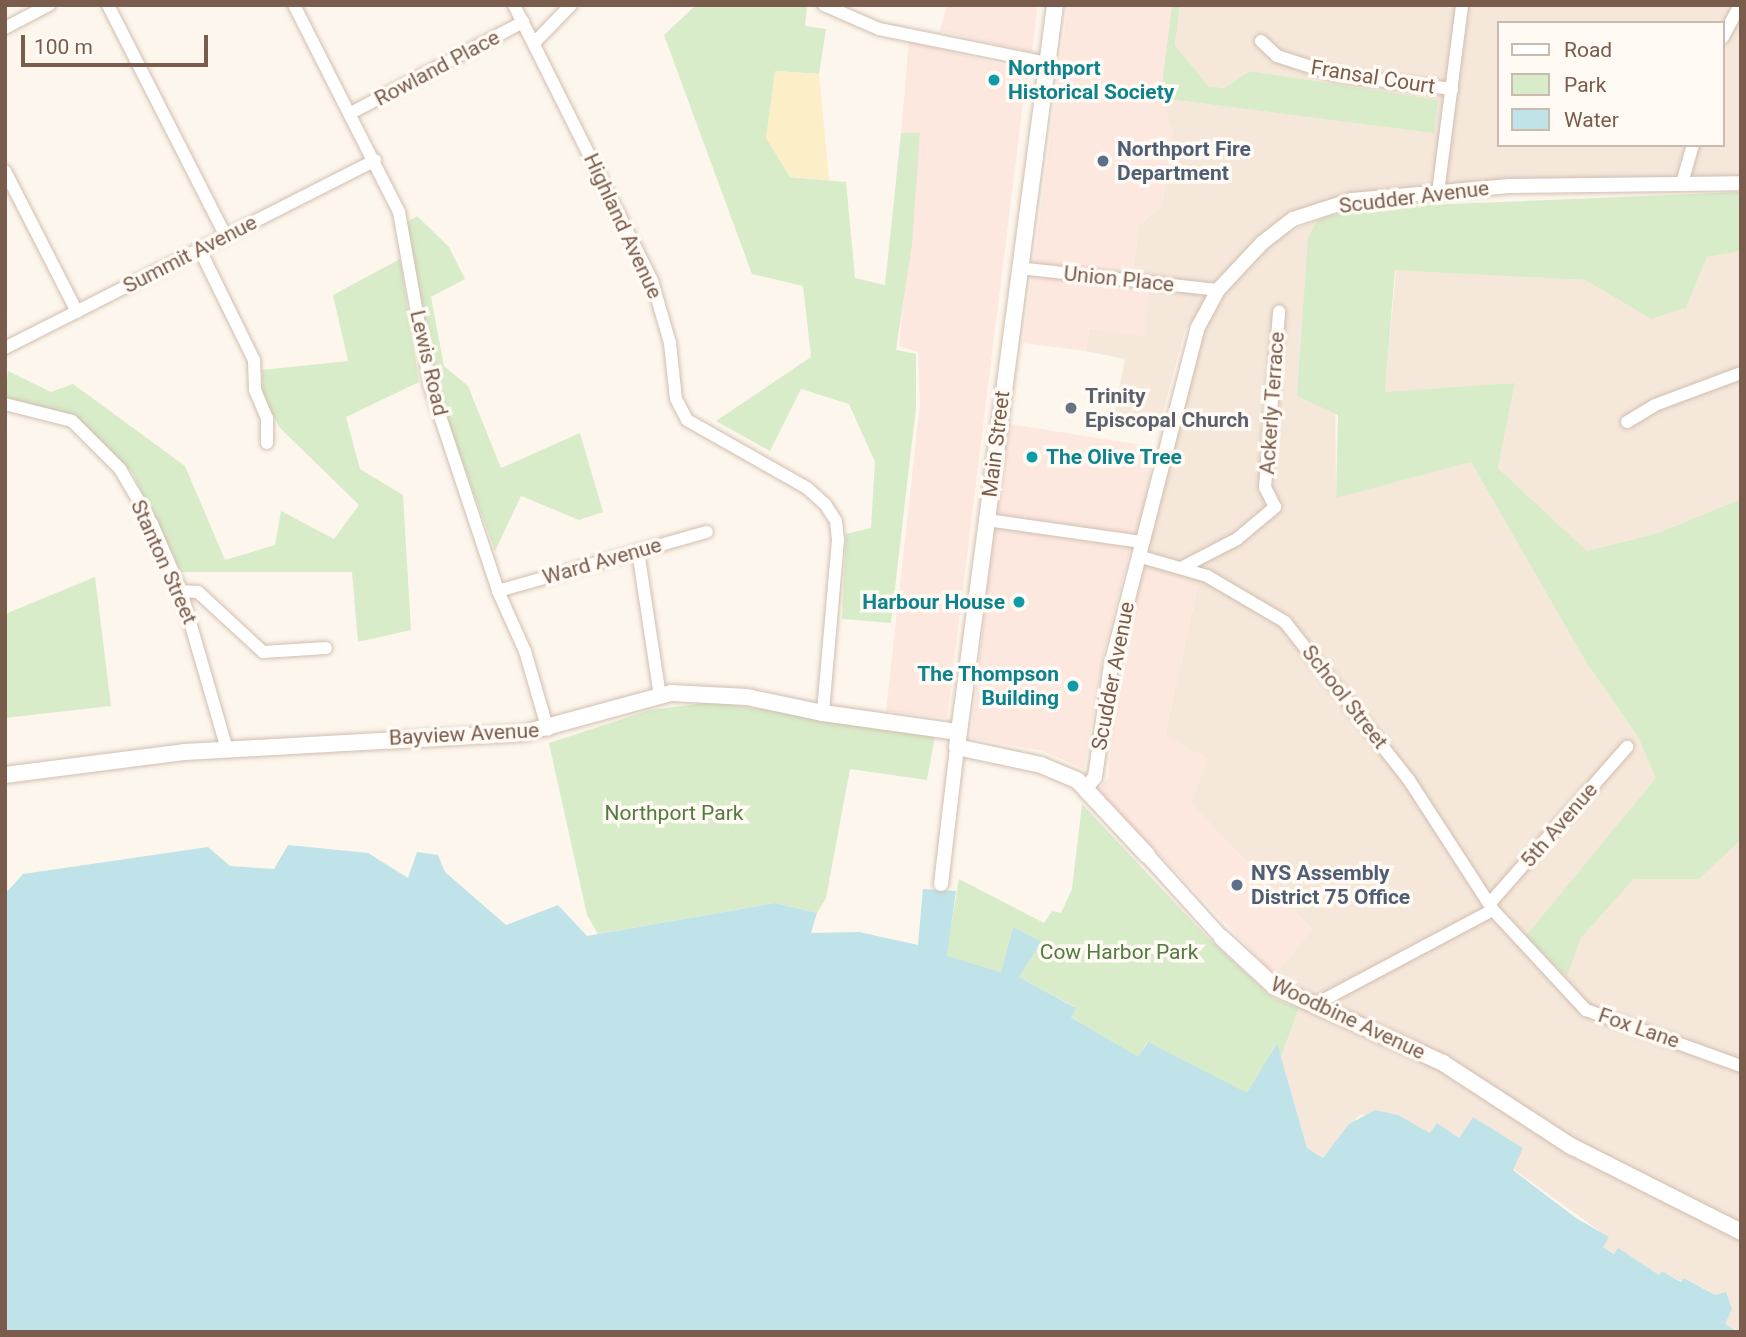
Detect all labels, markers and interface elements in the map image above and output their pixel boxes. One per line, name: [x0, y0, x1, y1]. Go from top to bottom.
scale bar: [24, 21, 212, 65]
legend: [1498, 21, 1725, 147]
street label: Rowland Place: [370, 25, 504, 111]
text: 100 m: [34, 35, 93, 59]
text: Road: [1564, 38, 1612, 62]
place label: Northport Historical Society: [1008, 55, 1174, 105]
street label: Fransal Court: [1309, 55, 1437, 99]
marker: Northport Historical Society: [986, 72, 1002, 88]
text: Park: [1564, 73, 1606, 97]
text: Water: [1564, 108, 1619, 132]
place label: Northport Fire Department: [1117, 136, 1251, 186]
street label: Highland Avenue: [578, 149, 668, 303]
marker: Northport Fire Department: [1095, 153, 1111, 169]
street label: Scudder Avenue: [1338, 175, 1490, 219]
street label: Summit Avenue: [119, 209, 261, 299]
street label: Union Place: [1062, 261, 1176, 297]
street label: Lewis Road: [405, 308, 453, 418]
street label: Ackerly Terrace: [1254, 330, 1290, 476]
place label: Trinity Episcopal Church: [1085, 383, 1249, 433]
street label: Main Street: [977, 389, 1015, 499]
marker: Trinity Episcopal Church: [1063, 400, 1079, 416]
place label: The Olive Tree: [1046, 444, 1182, 470]
marker: The Olive Tree: [1024, 449, 1040, 465]
street label: Stanton Street: [125, 496, 203, 628]
street label: Ward Avenue: [540, 532, 664, 590]
place label: Harbour House: [862, 589, 1005, 615]
marker: Harbour House: [1011, 594, 1027, 610]
street label: Scudder Avenue: [1086, 600, 1140, 752]
street label: School Street: [1297, 640, 1393, 754]
place label: The Thompson Building: [917, 661, 1059, 711]
marker: The Thompson Building: [1065, 678, 1081, 694]
street label: Bayview Avenue: [388, 717, 540, 751]
street label: 5th Avenue: [1515, 777, 1603, 873]
park label: Northport Park: [605, 800, 743, 826]
place label: NYS Assembly District 75 Office: [1251, 860, 1410, 910]
marker: NYS Assembly District 75 Office: [1229, 877, 1245, 893]
park label: Cow Harbor Park: [1040, 939, 1198, 965]
street label: Woodbine Avenue: [1267, 971, 1429, 1065]
street label: Fox Lane: [1595, 1002, 1683, 1054]

